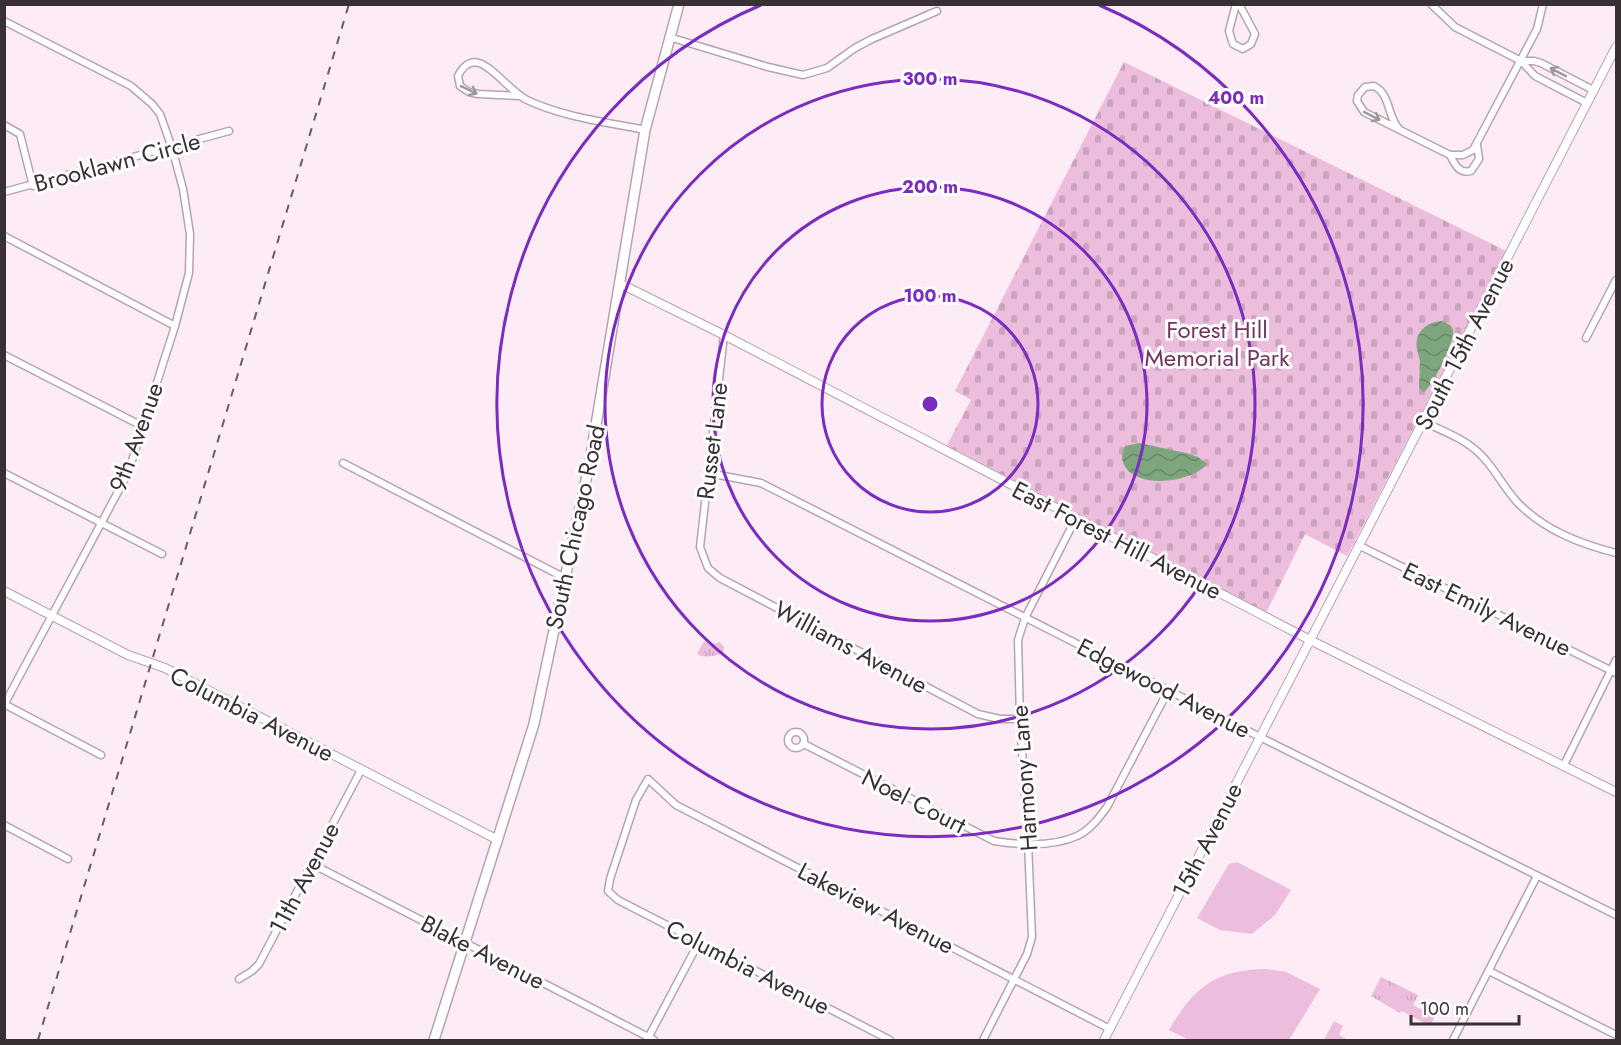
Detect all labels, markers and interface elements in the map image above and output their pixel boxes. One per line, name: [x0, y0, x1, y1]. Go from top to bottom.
text: 300 m: [902, 66, 958, 92]
one-way arrow: [1550, 66, 1568, 78]
one-way arrow: [460, 84, 478, 96]
text: 400 m: [1208, 85, 1264, 111]
one-way arrow: [1363, 110, 1381, 122]
street label: Brooklawn Circle: [30, 123, 204, 201]
text: 200 m: [902, 174, 958, 200]
street label: South 15th Avenue: [1405, 252, 1523, 436]
text: 100 m: [903, 283, 957, 309]
park label: Forest Hill Memorial Park: [1144, 312, 1290, 375]
street label: 9th Avenue: [100, 377, 172, 497]
street label: Russet Lane: [687, 380, 737, 502]
centre of rings: [920, 394, 940, 414]
street label: South Chicago Road: [536, 421, 614, 633]
street label: East Forest Hill Avenue: [1006, 472, 1228, 608]
street label: East Emily Avenue: [1397, 553, 1577, 665]
street label: Williams Avenue: [768, 592, 934, 702]
street label: Edgewood Avenue: [1071, 629, 1257, 747]
street label: Columbia Avenue: [164, 658, 340, 770]
street label: Harmony Lane: [1001, 704, 1047, 852]
street label: Noel Court: [856, 760, 972, 842]
street label: 15th Avenue: [1163, 777, 1251, 903]
street label: 11th Avenue: [260, 816, 348, 940]
street label: Lakeview Avenue: [792, 853, 960, 963]
street label: Blake Avenue: [415, 906, 551, 998]
street label: Columbia Avenue: [660, 911, 836, 1023]
scale bar: [1411, 988, 1519, 1026]
text: 100 m: [1420, 996, 1469, 1022]

